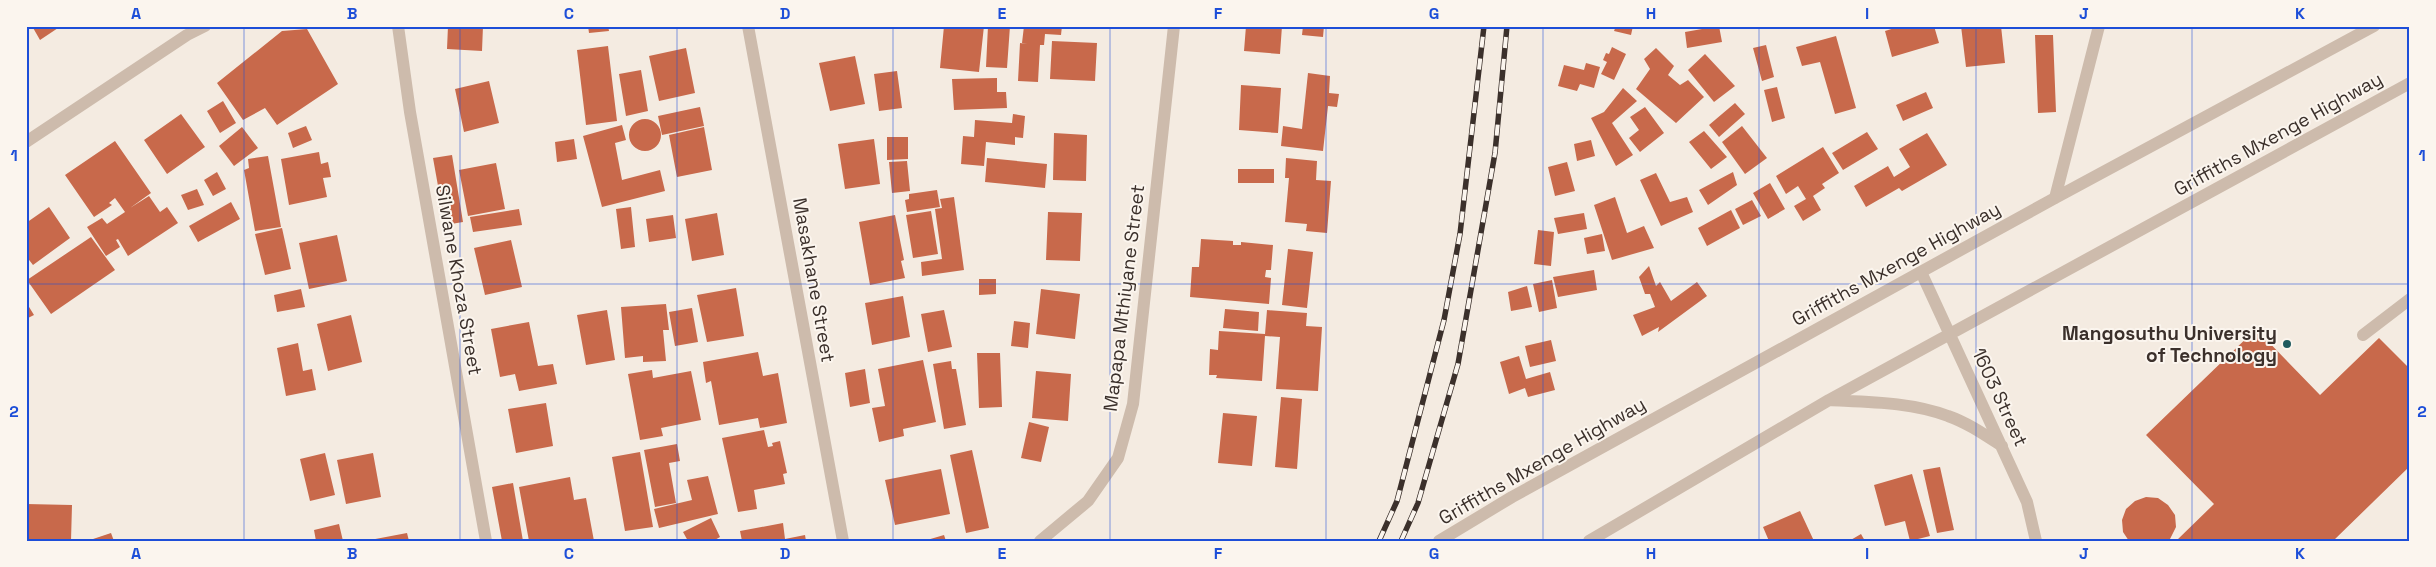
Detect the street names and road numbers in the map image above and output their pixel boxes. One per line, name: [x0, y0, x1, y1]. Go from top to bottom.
street label: Griffiths Mxenge Highway: [2169, 66, 2387, 202]
street label: Silwane Khoza Street: [430, 183, 488, 377]
street label: Mapapa Mthiyane Street: [1098, 183, 1150, 413]
street label: Masakhane Street: [787, 196, 841, 364]
street label: Griffiths Mxenge Highway: [1787, 196, 2005, 332]
street label: 1603 Street: [1966, 344, 2034, 450]
street label: Griffiths Mxenge Highway: [1434, 391, 1650, 531]

